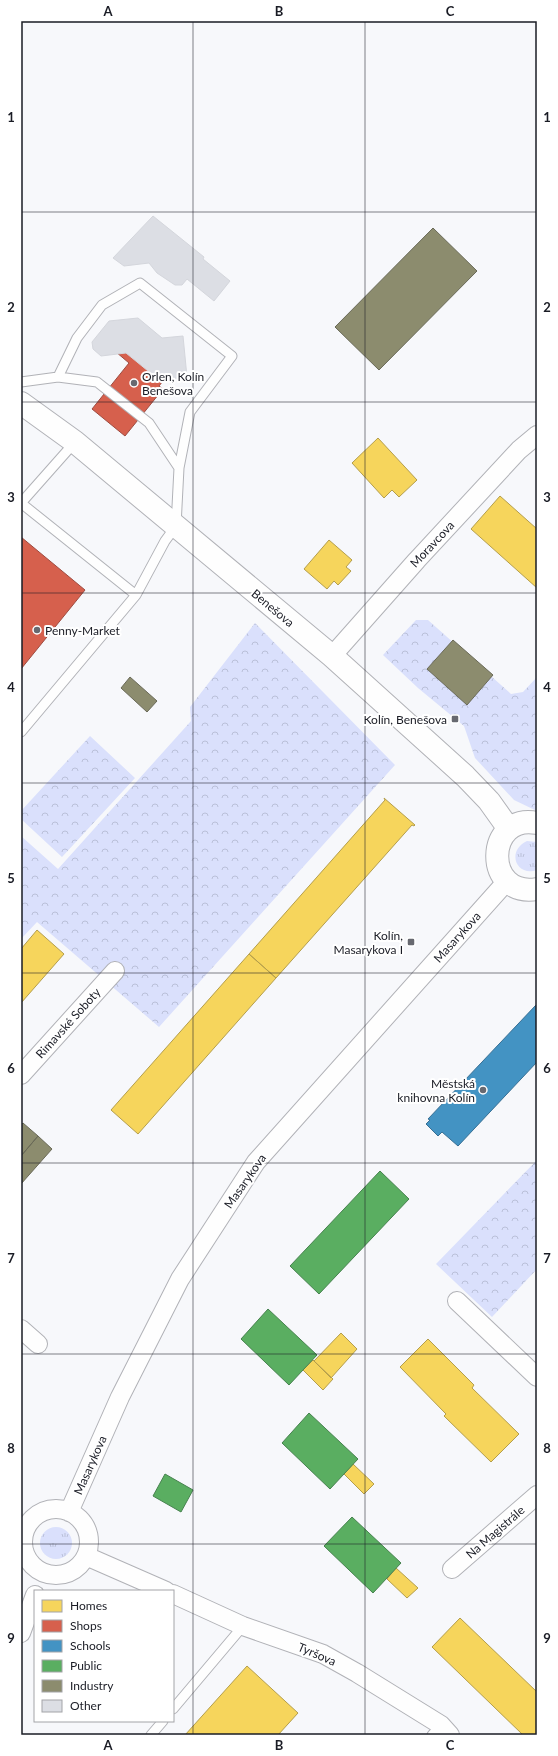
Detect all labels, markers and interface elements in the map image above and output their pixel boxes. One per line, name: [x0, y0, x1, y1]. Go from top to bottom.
text: A: [102, 3, 113, 19]
text: B: [275, 3, 284, 19]
text: C: [446, 3, 455, 19]
text: 1: [7, 109, 15, 125]
text: 1: [543, 109, 551, 125]
text: 2: [7, 299, 15, 315]
text: 2: [543, 299, 551, 315]
place label: Orlen, Kolín Benešova: [142, 369, 204, 398]
marker: Orlen, Kolín Benešova: [129, 378, 139, 388]
text: 3: [7, 489, 15, 505]
text: 3: [543, 489, 551, 505]
street label: Moravcova: [407, 518, 457, 570]
street label: Benešova: [249, 586, 297, 630]
place label: Penny-Market: [45, 623, 120, 638]
marker: Penny-Market: [32, 625, 42, 635]
text: 4: [7, 679, 15, 695]
text: 4: [543, 679, 551, 695]
place label: Kolín, Benešova: [364, 712, 447, 727]
marker: Kolín, Benešova: [450, 714, 460, 724]
text: 5: [7, 870, 15, 886]
text: 5: [543, 870, 551, 886]
street label: Masarykova: [430, 909, 484, 965]
place label: Kolín, Masarykova I: [334, 928, 403, 957]
marker: Kolín, Masarykova I: [406, 937, 416, 947]
street label: Rimavské Soboty: [32, 984, 104, 1061]
text: 6: [7, 1060, 15, 1076]
text: 6: [543, 1060, 551, 1076]
place label: Městská knihovna Kolín: [397, 1076, 475, 1105]
marker: Městská knihovna Kolín: [478, 1085, 488, 1095]
street label: Masarykova: [221, 1151, 269, 1211]
text: 7: [7, 1250, 15, 1266]
text: 7: [543, 1250, 551, 1266]
street label: Masarykova: [70, 1433, 110, 1497]
text: 8: [7, 1440, 15, 1456]
text: 8: [543, 1440, 551, 1456]
street label: Na Magistrále: [463, 1502, 527, 1562]
legend: [34, 1590, 174, 1722]
text: Homes: [70, 1598, 107, 1613]
text: Shops: [70, 1618, 102, 1633]
text: 9: [7, 1630, 15, 1646]
text: 9: [543, 1630, 551, 1646]
text: Schools: [70, 1638, 111, 1653]
street label: Tyršova: [295, 1639, 339, 1669]
text: Public: [70, 1658, 102, 1673]
text: Industry: [70, 1678, 114, 1693]
text: Other: [70, 1698, 102, 1713]
text: A: [102, 1737, 113, 1753]
text: B: [275, 1737, 284, 1753]
text: C: [446, 1737, 455, 1753]

